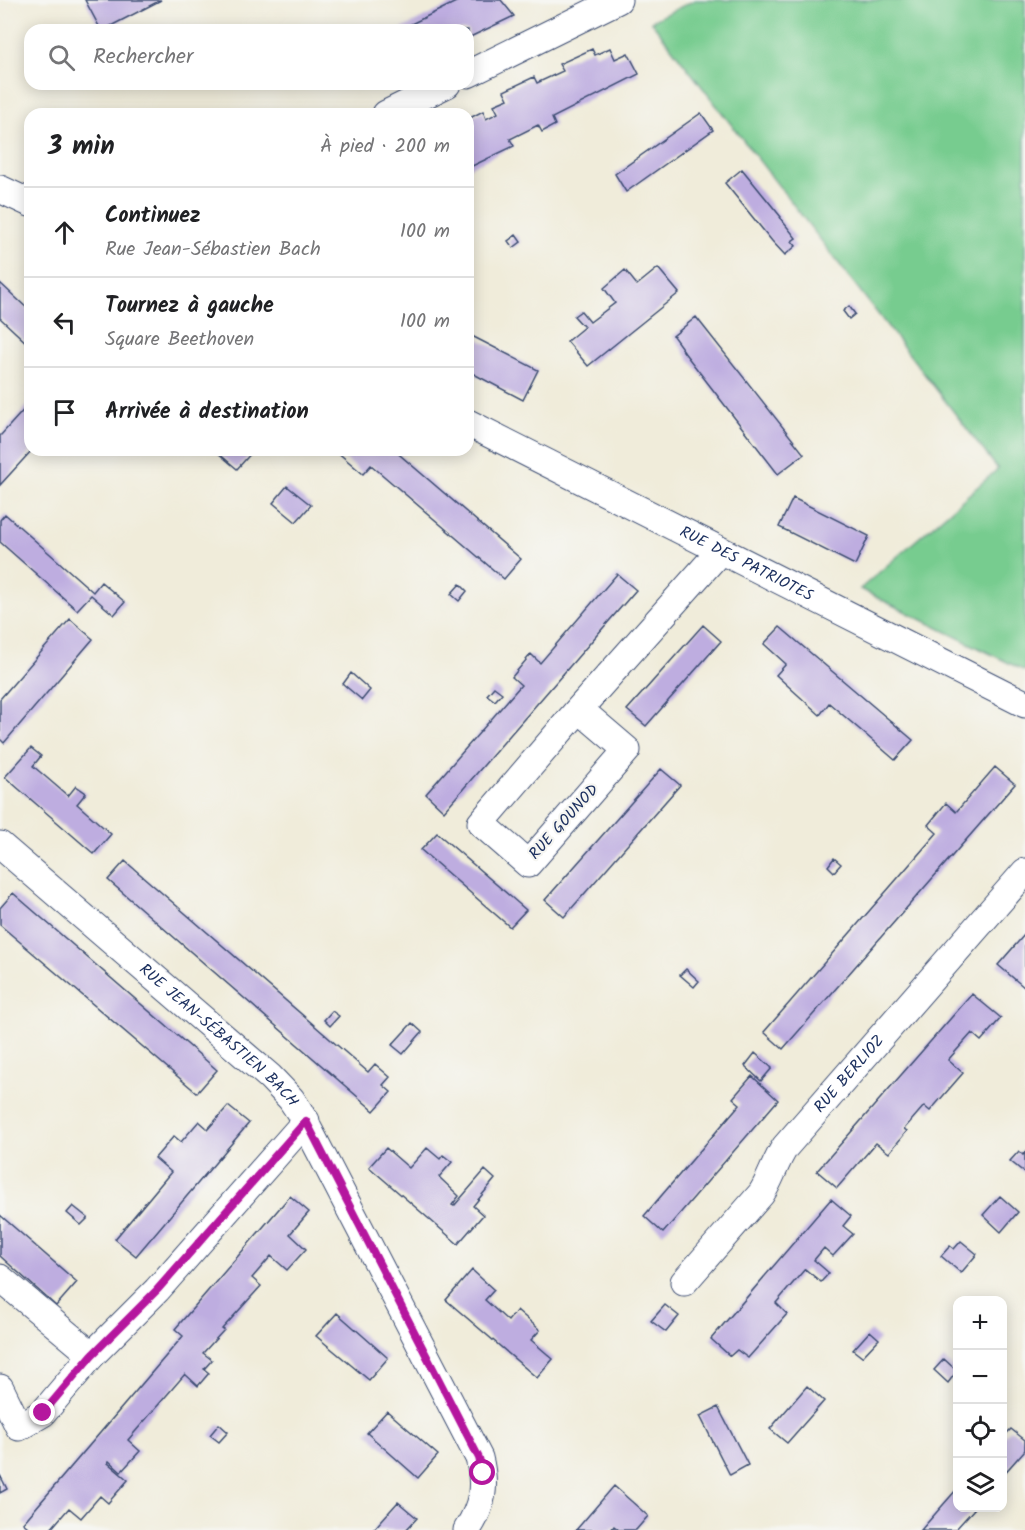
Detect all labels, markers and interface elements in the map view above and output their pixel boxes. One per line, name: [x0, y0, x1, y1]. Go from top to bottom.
search box: [24, 24, 474, 90]
text: Rechercher: [93, 40, 193, 75]
icon: search: [45, 41, 78, 74]
text: 3 min: [48, 126, 115, 168]
text: À pied · 200 m: [320, 131, 450, 163]
text: Continuez: [105, 199, 201, 234]
icon: ahead: [48, 216, 81, 249]
text: 100 m: [400, 216, 450, 248]
text: Rue Jean-Sébastien Bach: [105, 234, 321, 266]
text: Tournez à gauche: [105, 289, 274, 324]
icon: left: [48, 306, 81, 339]
text: 100 m: [400, 306, 450, 338]
text: Square Beethoven: [105, 324, 254, 356]
text: Arrivée à destination: [105, 395, 309, 430]
icon: arrive: [48, 396, 81, 429]
street label: RUE DES PATRIOTES: [675, 519, 818, 608]
street label: RUE GOUNOD: [523, 778, 605, 866]
street label: RUE JEAN-SÉBASTIEN BACH: [134, 957, 305, 1112]
street label: RUE BERLIOZ: [808, 1029, 890, 1119]
map controls: [953, 1296, 1007, 1512]
button: +: [953, 1296, 1007, 1350]
button: −: [953, 1350, 1007, 1404]
route end: [29, 1399, 55, 1425]
button: locate: [953, 1404, 1007, 1458]
button: layers: [953, 1458, 1007, 1512]
route start: [469, 1459, 495, 1485]

